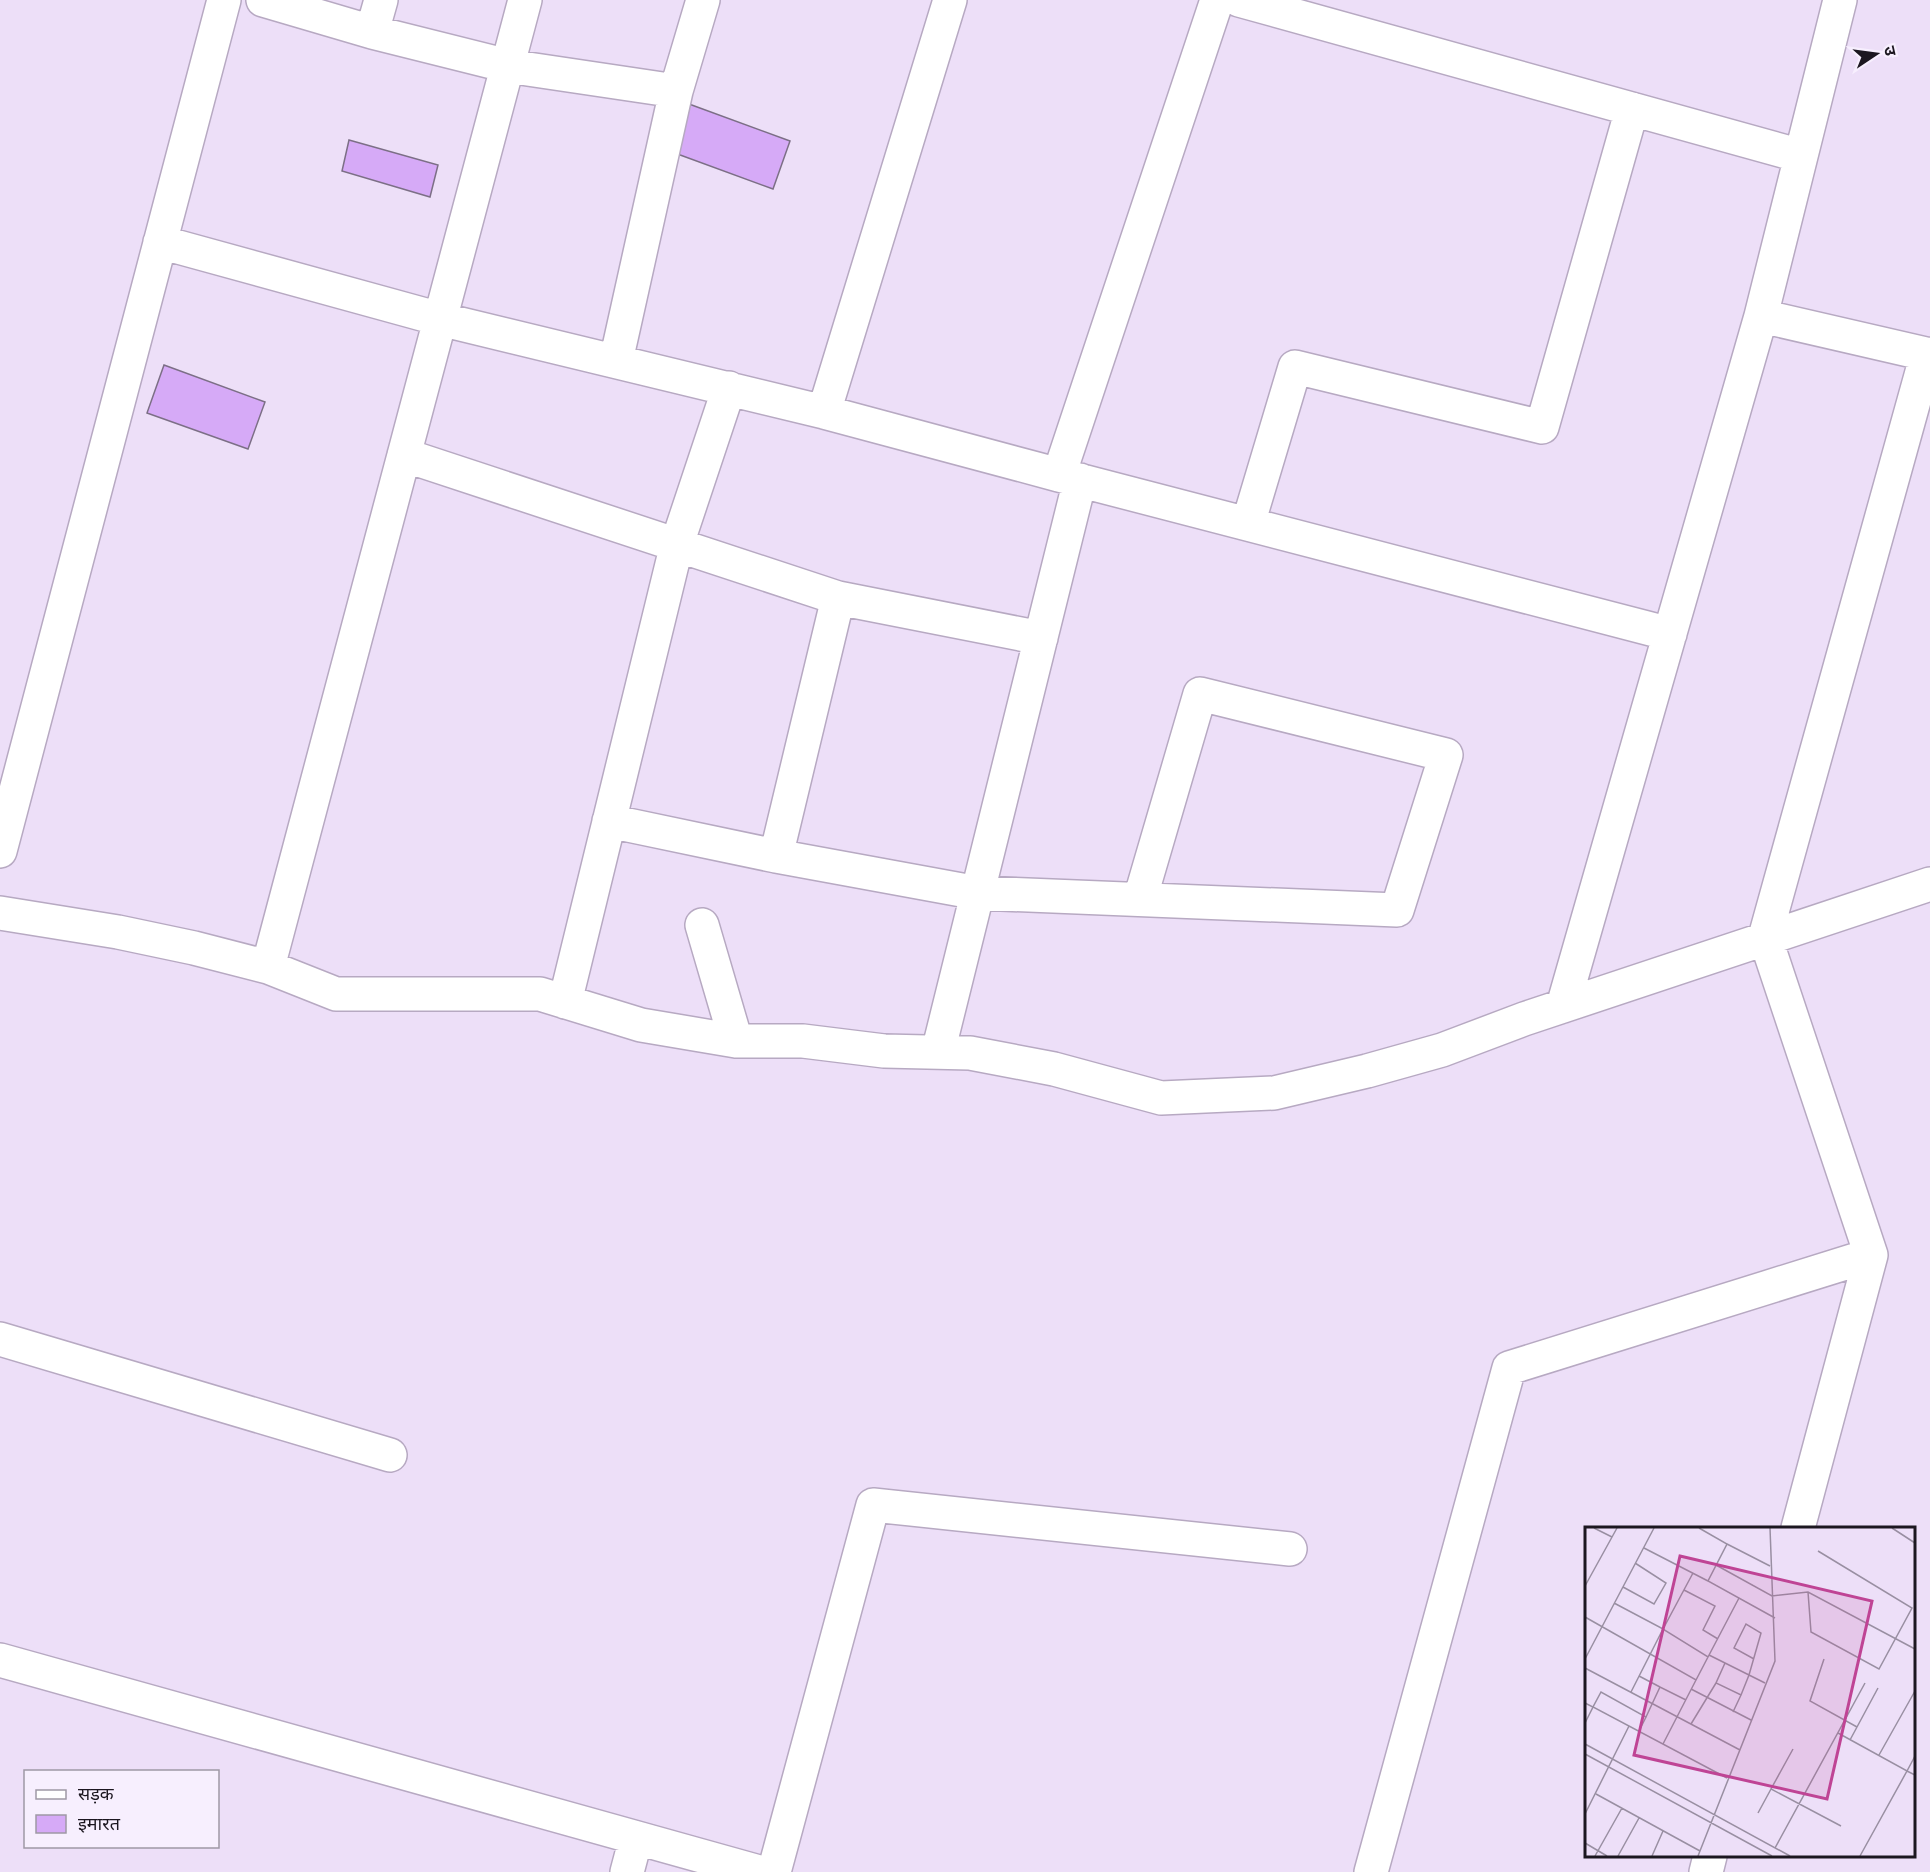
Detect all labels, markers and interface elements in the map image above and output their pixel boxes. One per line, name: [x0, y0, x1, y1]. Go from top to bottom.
north arrow: [1846, 24, 1906, 84]
text: उ: [1880, 44, 1901, 58]
inset map: [1585, 1527, 1915, 1857]
legend: [24, 1770, 219, 1848]
text: सड़क: [78, 1783, 115, 1804]
text: इमारत: [78, 1813, 121, 1834]

